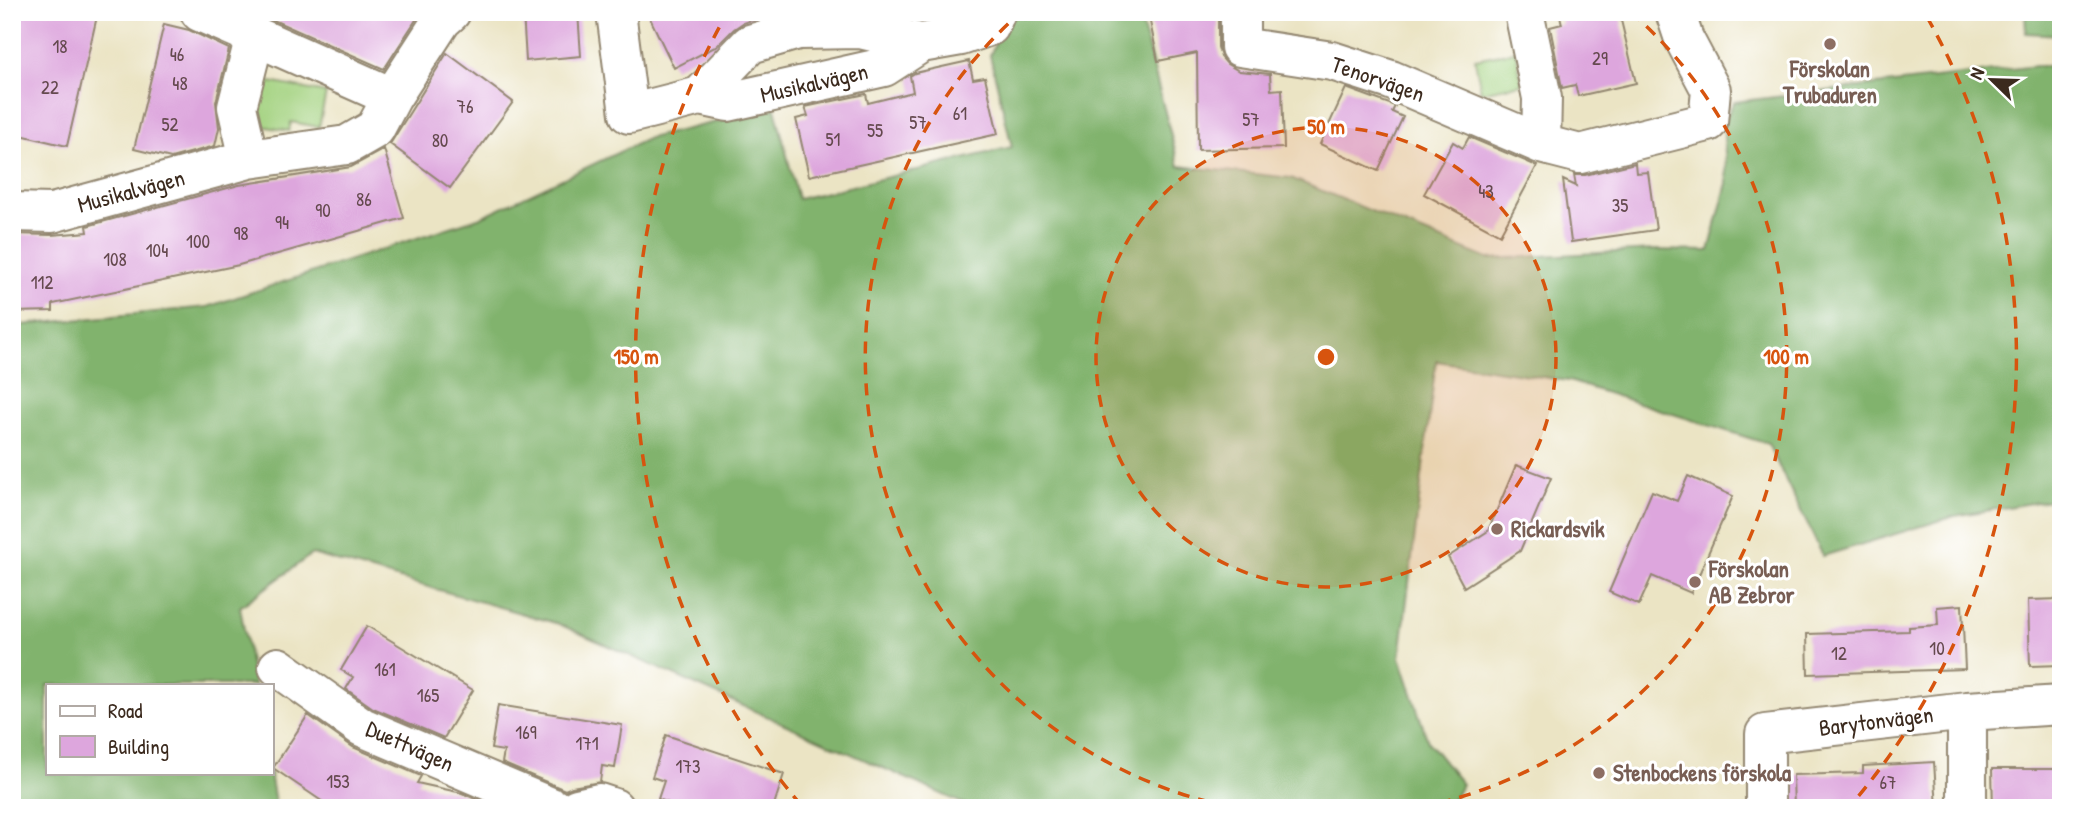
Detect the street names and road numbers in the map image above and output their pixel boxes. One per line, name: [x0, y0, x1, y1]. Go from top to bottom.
street label: Tenorvägen: [1328, 48, 1429, 109]
street label: Musikalvägen: [757, 55, 871, 110]
street label: Musikalvägen: [74, 161, 188, 220]
street label: Barytonvägen: [1817, 698, 1935, 743]
street label: Duettvägen: [361, 712, 459, 779]

